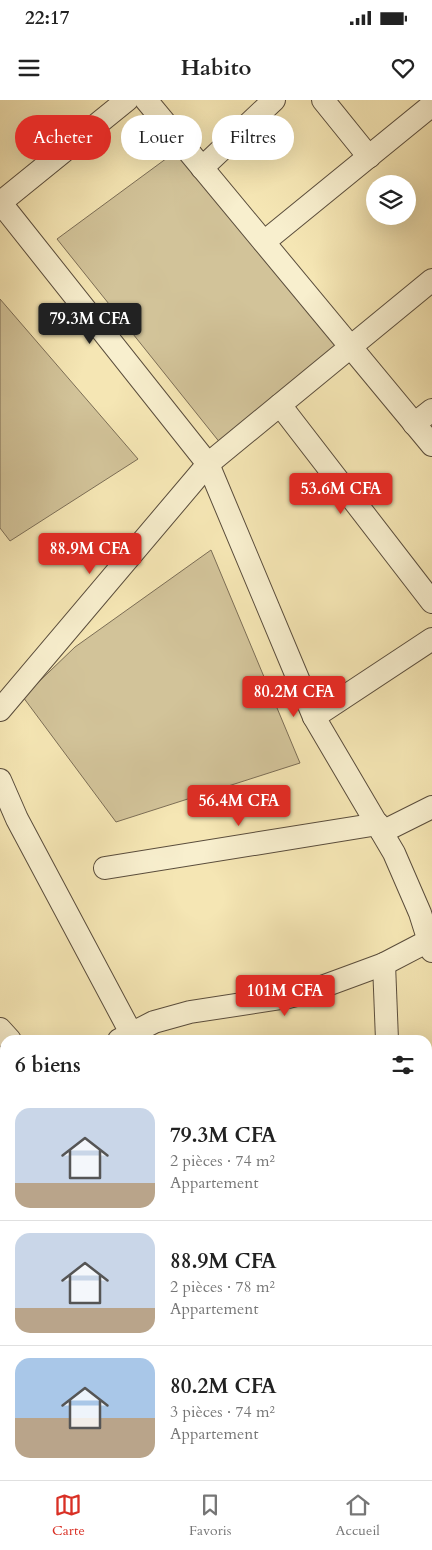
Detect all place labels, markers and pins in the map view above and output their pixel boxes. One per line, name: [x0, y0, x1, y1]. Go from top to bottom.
pin: 79.3M CFA: [33, 302, 147, 345]
pin: 53.6M CFA: [284, 472, 398, 515]
pin: 88.9M CFA: [33, 532, 147, 575]
pin: 80.2M CFA: [237, 676, 351, 718]
pin: 56.4M CFA: [182, 784, 296, 827]
pin: 101M CFA: [233, 974, 337, 1017]

